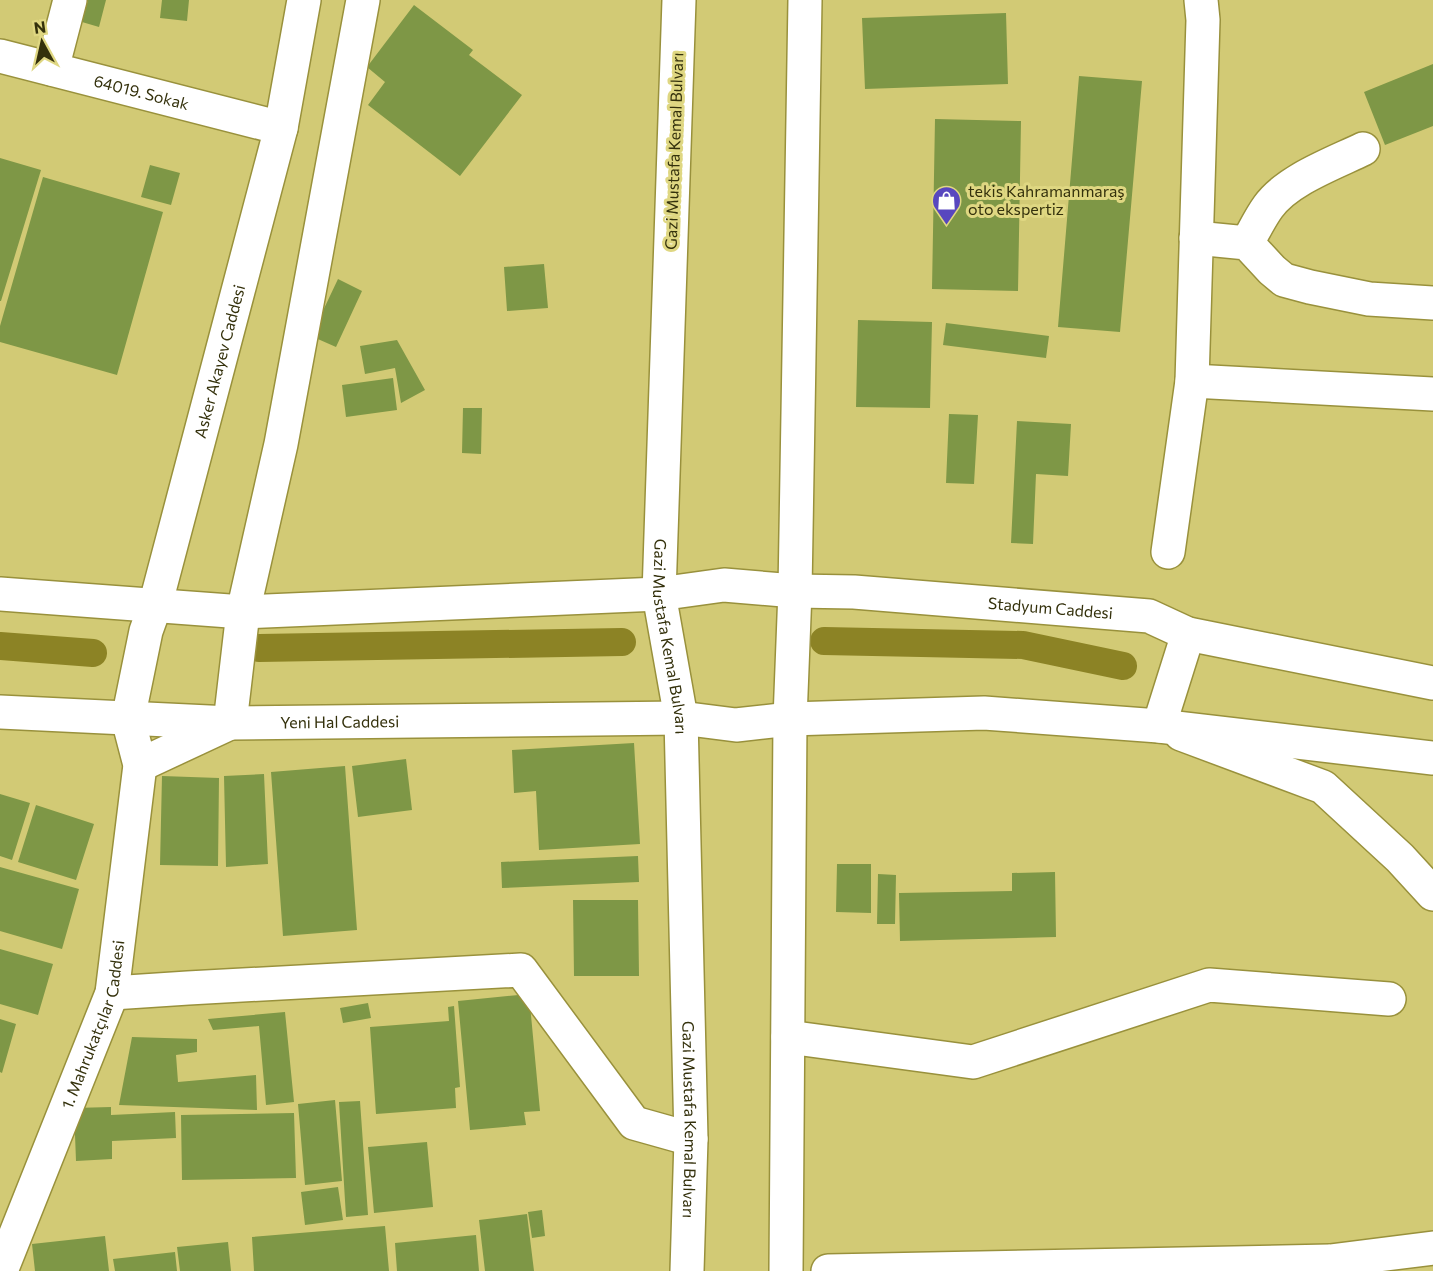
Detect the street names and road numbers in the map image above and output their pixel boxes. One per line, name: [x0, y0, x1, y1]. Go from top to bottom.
street label: Gazi Mustafa Kemal Bulvarı: [661, 52, 686, 250]
street label: 64019. Sokak: [92, 70, 192, 113]
street label: Asker Akayev Caddesi: [190, 283, 248, 440]
street label: Gazi Mustafa Kemal Bulvarı: [650, 539, 691, 735]
street label: Stadyum Caddesi: [987, 593, 1114, 622]
street label: Yeni Hal Caddesi: [280, 711, 399, 731]
street label: 1. Mahrukatçılar Caddesi: [57, 939, 127, 1111]
street label: Gazi Mustafa Kemal Bulvarı: [679, 1021, 701, 1219]

